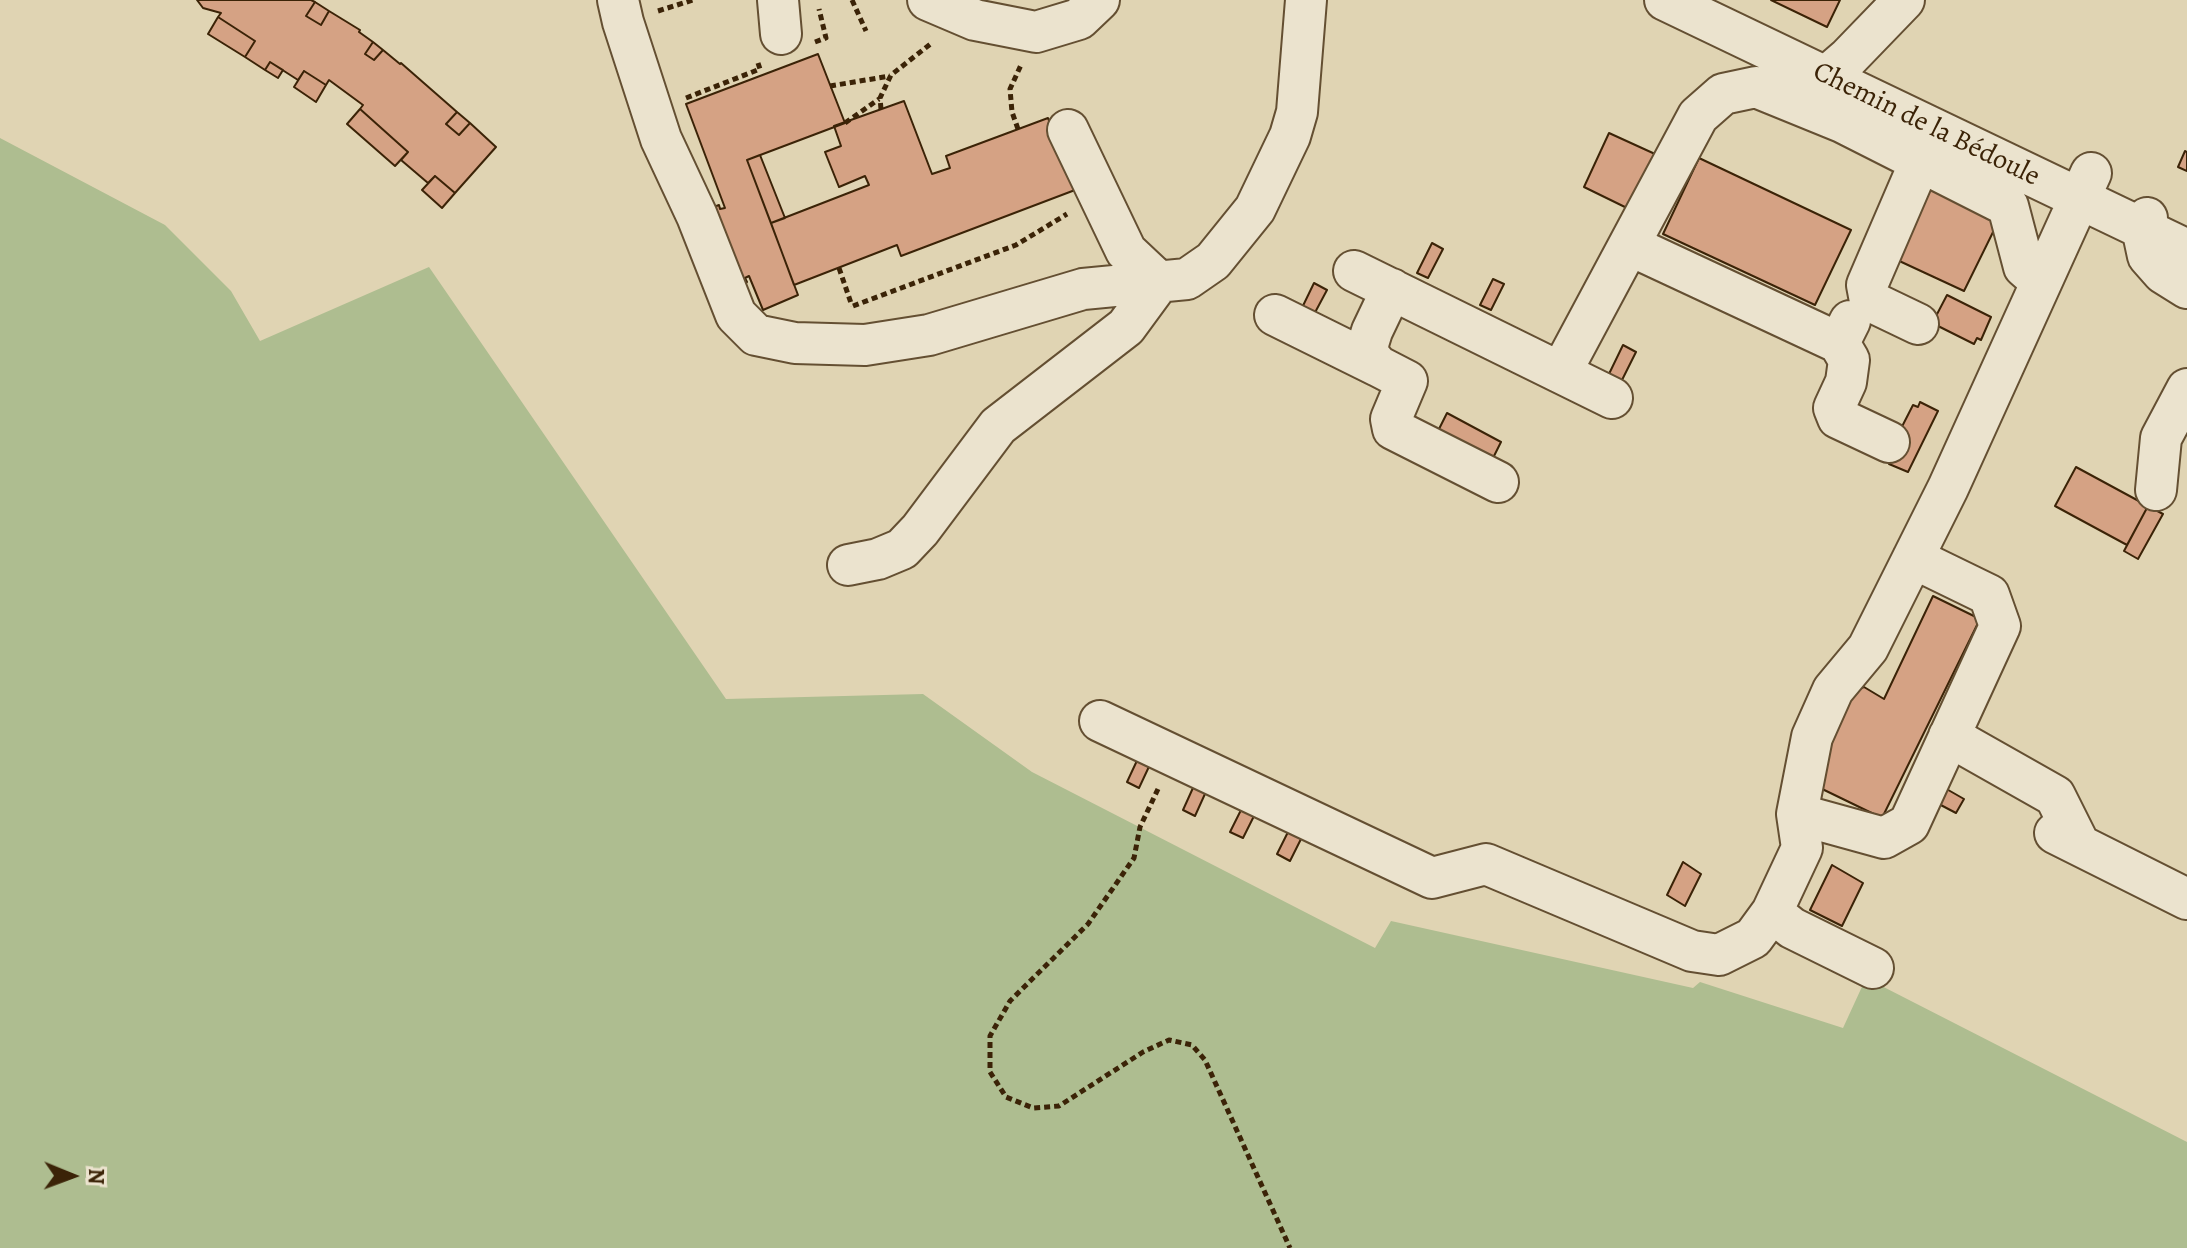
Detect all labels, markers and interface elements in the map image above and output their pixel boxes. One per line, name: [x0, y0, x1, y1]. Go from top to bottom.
street label: Chemin de la Bédoule: [1807, 56, 2045, 194]
north arrow: [32, 1136, 112, 1216]
text: N: [81, 1168, 111, 1185]

